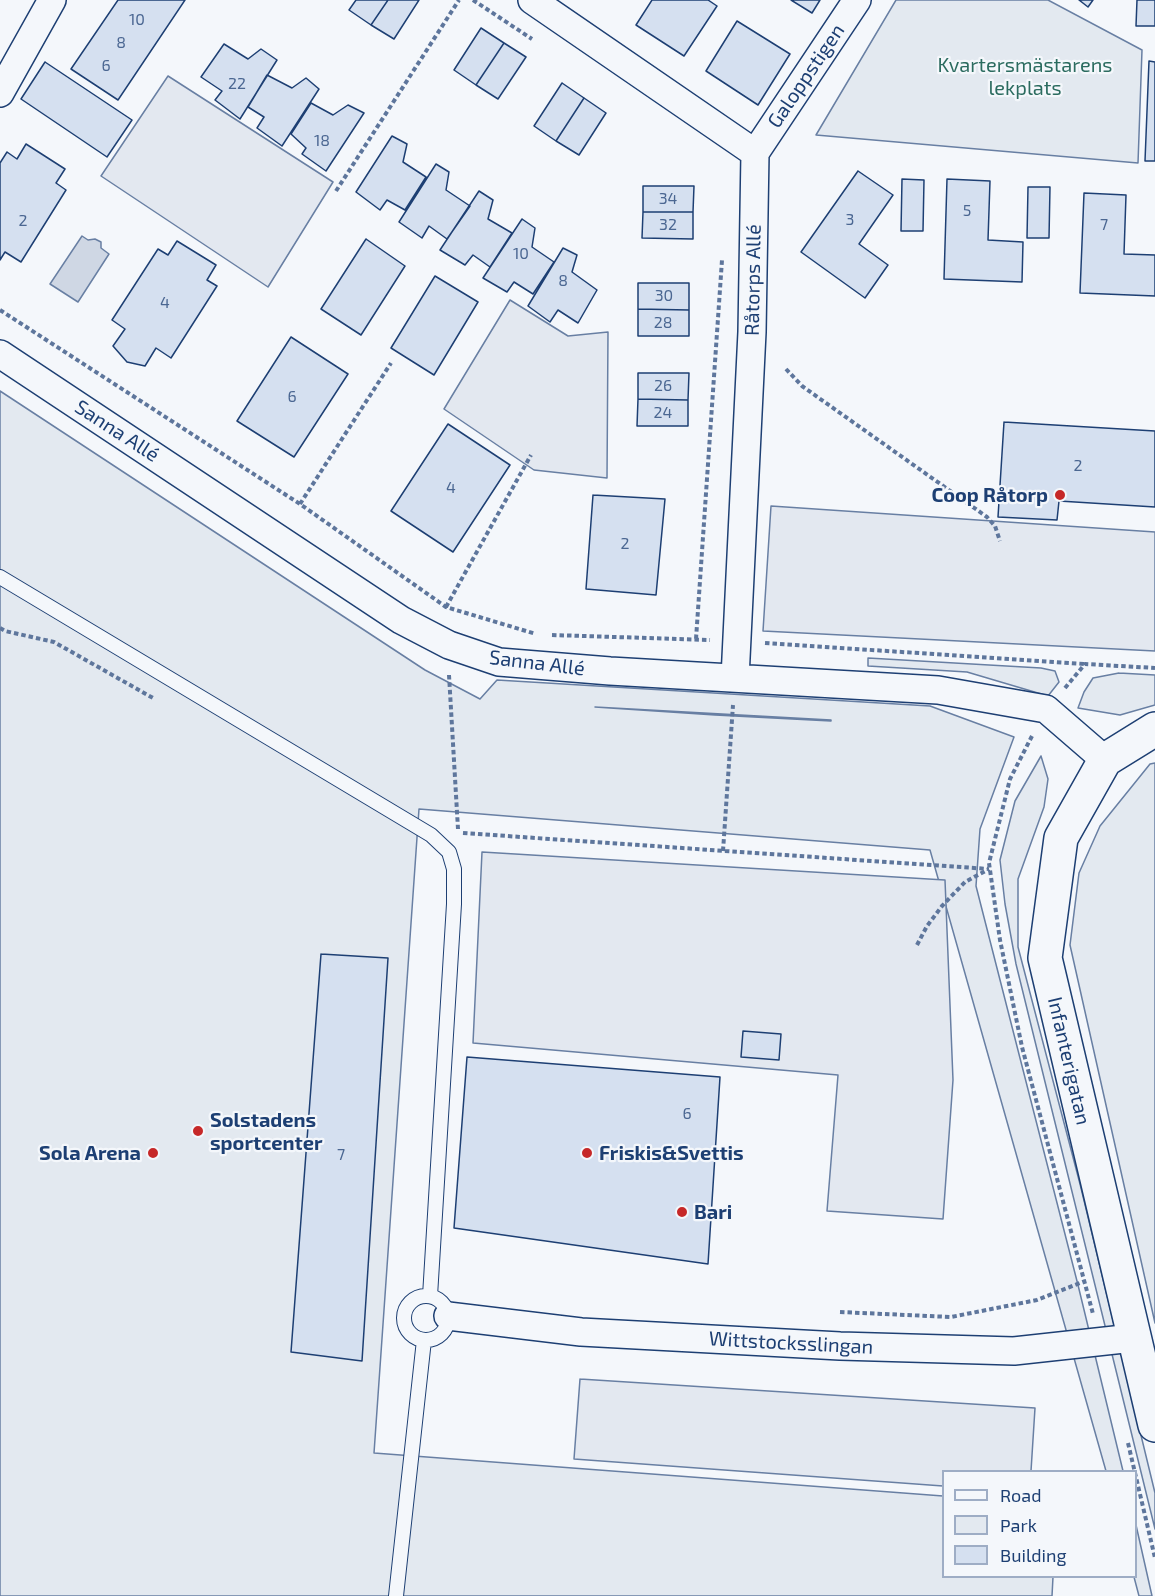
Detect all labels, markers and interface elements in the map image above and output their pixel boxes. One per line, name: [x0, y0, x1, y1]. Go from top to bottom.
house number: 10: [129, 10, 145, 30]
street label: Galoppstigen: [762, 19, 850, 133]
house number: 8: [116, 33, 126, 53]
park label: Kvartersmästarens lekplats: [938, 53, 1112, 100]
house number: 6: [101, 56, 111, 76]
house number: 22: [228, 74, 246, 94]
house number: 18: [314, 131, 330, 151]
house number: 34: [659, 189, 677, 209]
house number: 5: [963, 201, 971, 221]
house number: 3: [846, 210, 854, 230]
house number: 2: [19, 211, 27, 231]
house number: 32: [659, 215, 677, 235]
house number: 7: [1100, 215, 1108, 235]
street label: Råtorps Allé: [740, 224, 766, 336]
house number: 10: [513, 244, 529, 264]
house number: 8: [558, 271, 568, 291]
house number: 30: [655, 286, 673, 306]
house number: 4: [160, 293, 170, 313]
house number: 28: [654, 313, 672, 333]
house number: 26: [654, 376, 672, 396]
house number: 6: [287, 387, 297, 407]
street label: Sanna Allé: [70, 395, 164, 467]
house number: 24: [654, 403, 672, 423]
house number: 2: [1074, 456, 1082, 476]
house number: 4: [446, 478, 456, 498]
place label: Coop Råtorp: [931, 483, 1048, 507]
marker: Coop Råtorp: [1053, 488, 1067, 502]
house number: 2: [621, 534, 629, 554]
street label: Sanna Allé: [488, 645, 586, 681]
street label: Infanterigatan: [1043, 995, 1095, 1127]
house number: 6: [682, 1104, 692, 1124]
place label: Solstadens sportcenter: [210, 1108, 323, 1155]
marker: Solstadens sportcenter: [191, 1124, 205, 1138]
place label: Sola Arena: [39, 1141, 141, 1165]
place label: Friskis&Svettis: [599, 1141, 744, 1165]
house number: 7: [337, 1145, 345, 1165]
marker: Sola Arena: [146, 1146, 160, 1160]
marker: Friskis&Svettis: [580, 1146, 594, 1160]
place label: Bari: [694, 1200, 732, 1224]
marker: Bari: [675, 1205, 689, 1219]
street label: Wittstocksslingan: [708, 1327, 874, 1359]
legend: [942, 1470, 1137, 1578]
text: Road: [1000, 1484, 1041, 1506]
text: Park: [1000, 1514, 1037, 1536]
text: Building: [1000, 1544, 1067, 1566]

